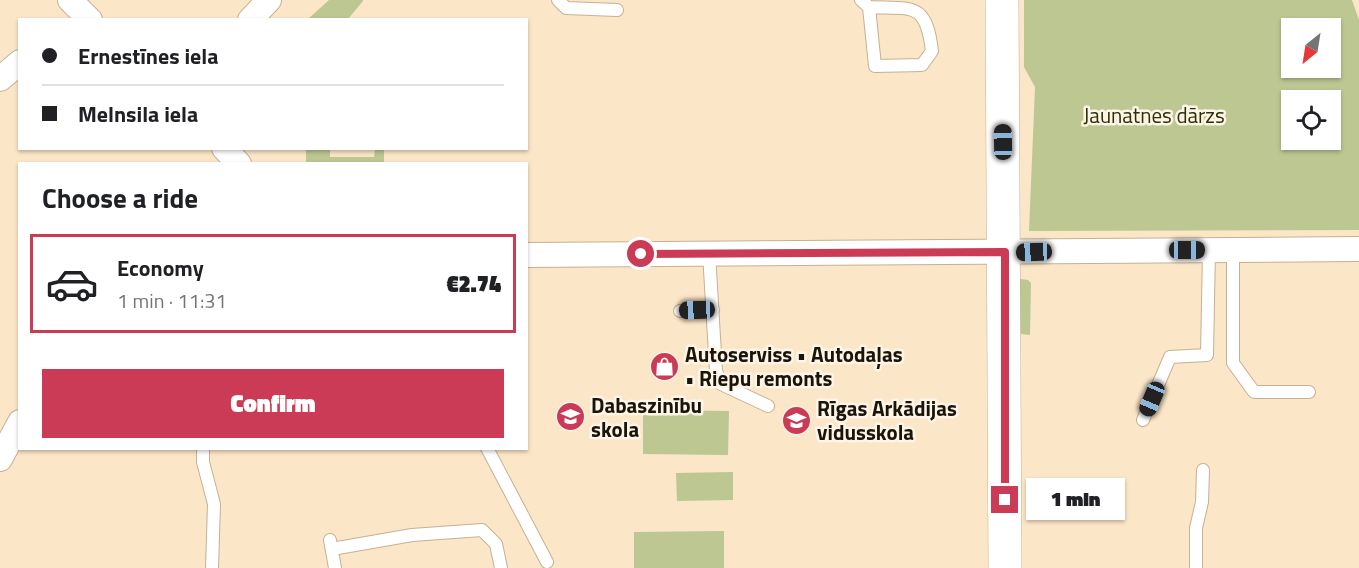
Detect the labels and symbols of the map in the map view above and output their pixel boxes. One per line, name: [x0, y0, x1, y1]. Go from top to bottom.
north arrow: [1281, 18, 1341, 78]
park label: Jaunatnes dārzs: [1083, 99, 1225, 131]
car: [994, 124, 1012, 160]
route start: [627, 240, 654, 267]
car: [1169, 241, 1205, 259]
car: [1016, 242, 1052, 262]
car: [679, 300, 715, 320]
place label: Autoserviss • Autodaļas • Riepu remonts: [685, 338, 903, 394]
shop icon: Autoserviss • Autodaļas • Riepu remonts: [648, 350, 680, 382]
car: [1137, 379, 1167, 419]
place label: Dabaszinību skola: [591, 389, 702, 445]
place label: Rīgas Arkādijas vidusskola: [817, 392, 957, 448]
school or university icon: Dabaszinību skola: [554, 401, 586, 433]
school or university icon: Rīgas Arkādijas vidusskola: [780, 404, 812, 436]
callout: 1 min: [1026, 479, 1125, 521]
route end: [991, 486, 1018, 513]

